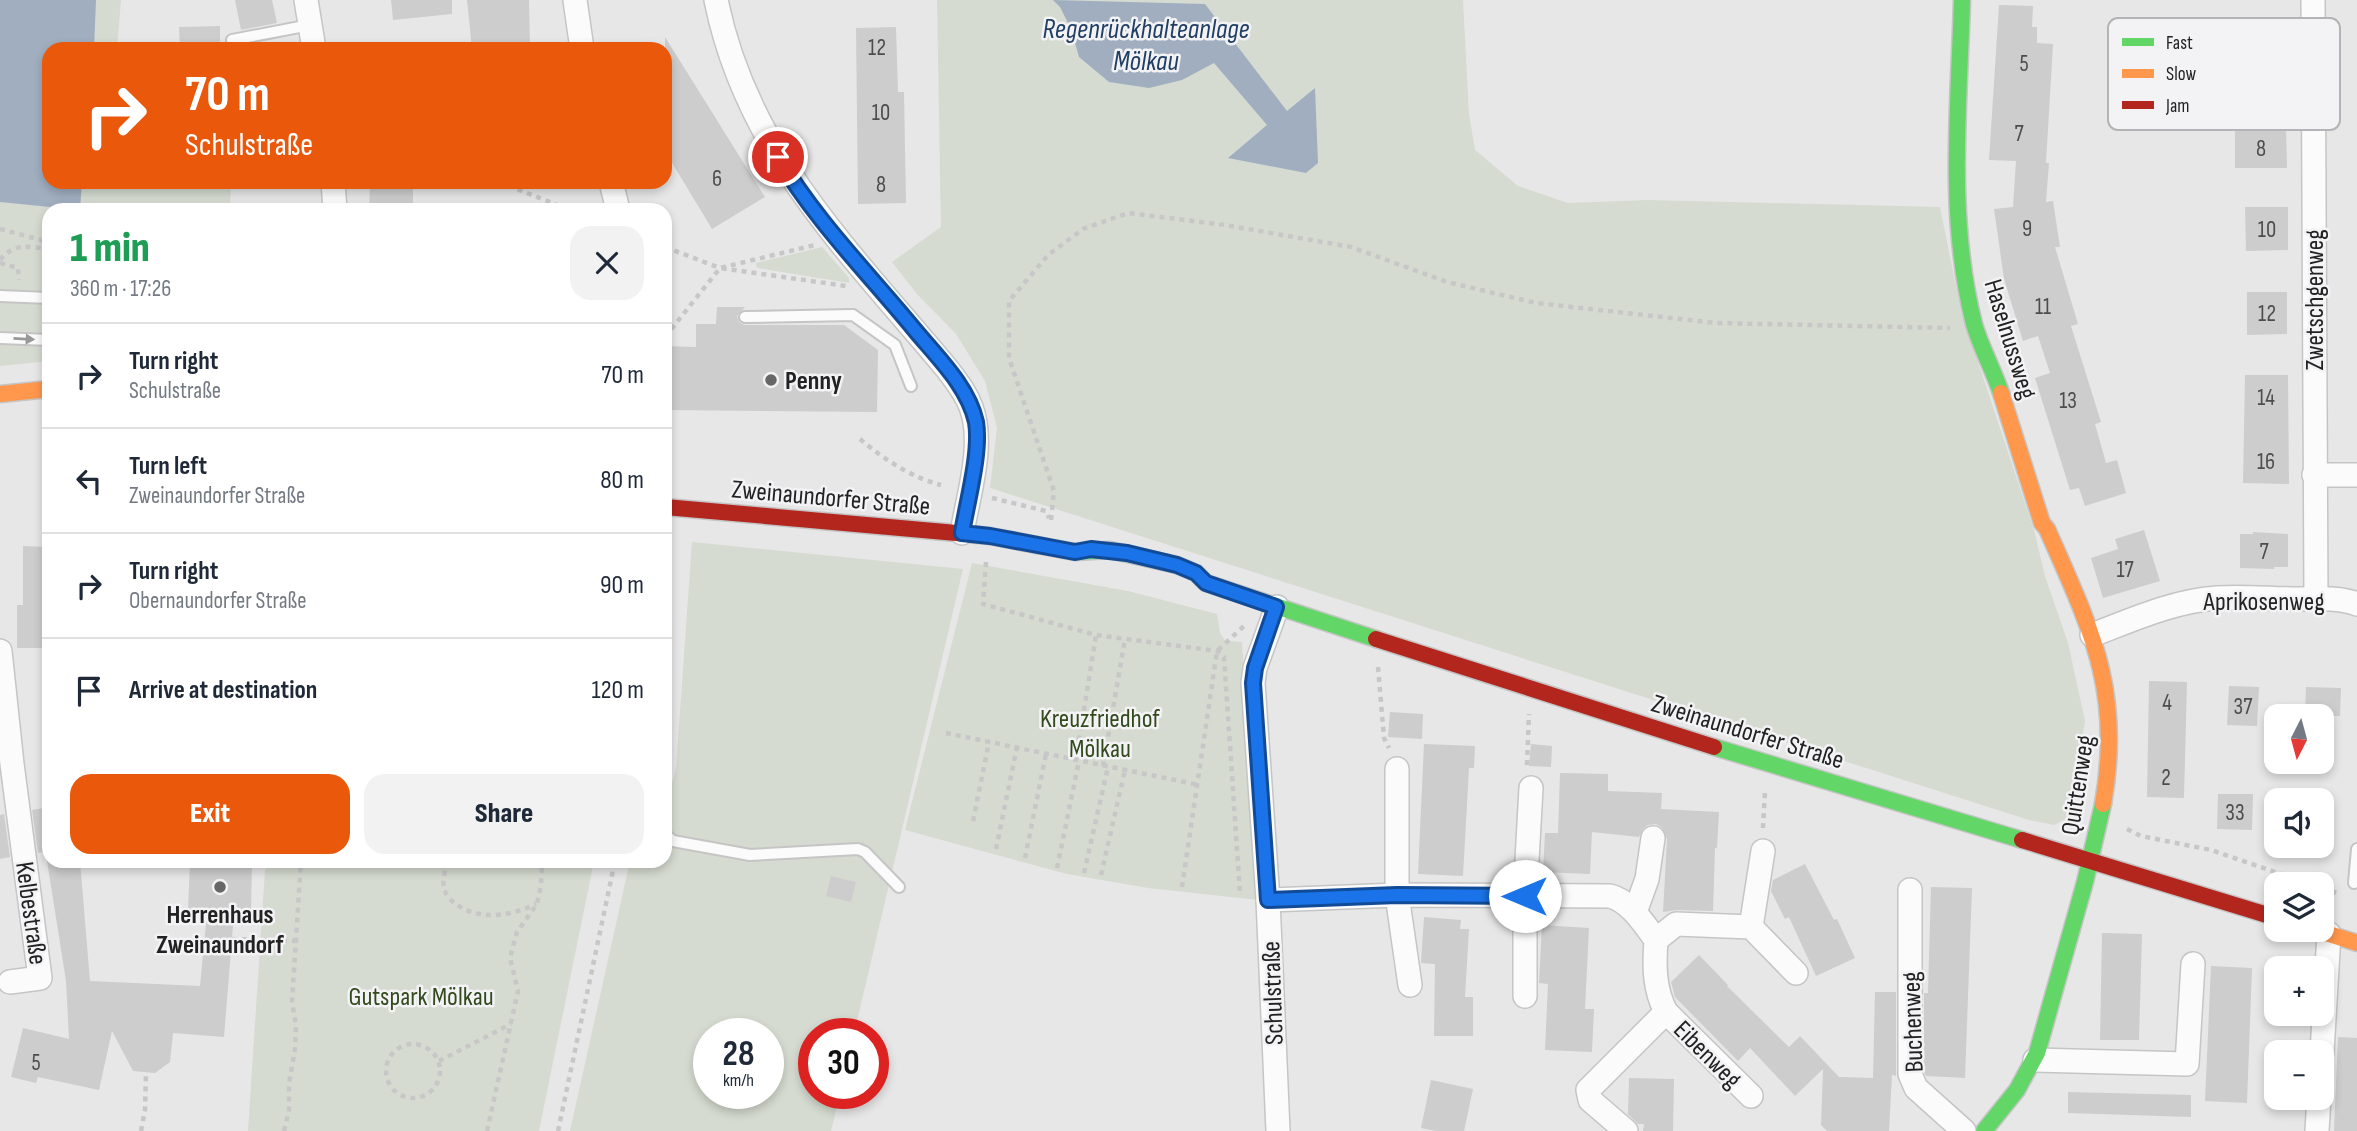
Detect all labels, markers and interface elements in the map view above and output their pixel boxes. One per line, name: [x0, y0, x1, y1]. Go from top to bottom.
water label: Regenrückhalteanlage Mölkau: [1042, 13, 1250, 78]
legend: [2108, 18, 2340, 130]
text: Fast: [2166, 32, 2193, 55]
house number: 12: [868, 34, 886, 62]
house number: 5: [2019, 50, 2029, 78]
text: Slow: [2166, 63, 2196, 86]
text: 70 m: [185, 66, 270, 125]
icon: right: [70, 70, 161, 161]
text: Jam: [2165, 95, 2189, 118]
house number: 10: [872, 99, 890, 127]
house number: 7: [2014, 120, 2024, 148]
text: Schulstraße: [185, 126, 313, 165]
pin: [748, 127, 808, 187]
house number: 8: [2256, 135, 2266, 163]
icon: arrive: [759, 138, 797, 176]
house number: 6: [712, 165, 722, 193]
house number: 8: [876, 171, 886, 199]
house number: 9: [2022, 215, 2032, 243]
house number: 10: [2258, 216, 2276, 244]
text: 1 min: [70, 223, 150, 274]
button: close: [570, 226, 644, 300]
street label: Zwetschgenweg: [2300, 229, 2331, 371]
text: 360 m · 17:26: [70, 275, 171, 303]
street label: Haselnussweg: [1977, 276, 2042, 403]
house number: 11: [2035, 293, 2051, 321]
house number: 12: [2258, 300, 2276, 328]
one-way arrow: [14, 333, 36, 344]
text: Turn right: [129, 346, 218, 377]
icon: right: [70, 357, 108, 395]
text: 70 m: [601, 360, 644, 391]
place label: Penny: [785, 366, 842, 397]
marker: Penny: [763, 372, 779, 388]
text: Schulstraße: [129, 377, 221, 405]
house number: 14: [2257, 384, 2275, 412]
house number: 13: [2059, 387, 2077, 415]
house number: 16: [2257, 448, 2275, 476]
text: Turn left: [129, 451, 207, 482]
icon: left: [70, 462, 108, 500]
text: 80 m: [600, 465, 644, 496]
street label: Zweinaundorfer Straße: [730, 474, 931, 523]
text: Zweinaundorfer Straße: [129, 482, 305, 510]
house number: 7: [2259, 538, 2269, 566]
text: Turn right: [129, 556, 218, 587]
house number: 17: [2116, 556, 2134, 584]
icon: right: [70, 567, 108, 605]
text: 90 m: [600, 570, 644, 601]
text: Obernaundorfer Straße: [129, 587, 306, 615]
street label: Aprikosenweg: [2202, 587, 2325, 618]
icon: arrive: [70, 672, 108, 710]
text: Arrive at destination: [129, 675, 317, 706]
text: 120 m: [591, 675, 644, 706]
street label: Zweinaundorfer Straße: [1648, 688, 1847, 776]
house number: 4: [2162, 689, 2172, 717]
house number: 37: [2234, 693, 2252, 721]
park label: Kreuzfriedhof Mölkau: [1040, 704, 1160, 765]
north arrow: [2264, 704, 2334, 774]
map controls: [2264, 704, 2334, 1110]
street label: Quittenweg: [2055, 733, 2102, 838]
house number: 2: [2161, 764, 2171, 792]
button: Exit: [70, 774, 350, 854]
button: Share: [364, 774, 644, 854]
button: sound: [2264, 788, 2334, 858]
house number: 33: [2225, 799, 2245, 827]
position arrow: [1488, 859, 1562, 933]
street label: Kelbestraße: [8, 860, 53, 967]
button: layers: [2264, 872, 2334, 942]
marker: Herrenhaus Zweinaundorf: [212, 879, 228, 895]
place label: Herrenhaus Zweinaundorf: [156, 900, 285, 961]
street label: Schulstraße: [1256, 940, 1291, 1045]
button: +: [2264, 956, 2334, 1026]
street label: Buchenweg: [1896, 971, 1931, 1073]
park label: Gutspark Mölkau: [348, 982, 494, 1013]
street label: Eibenweg: [1667, 1015, 1747, 1095]
speed limit sign: 30: [798, 1018, 889, 1109]
text: 28: [723, 1033, 754, 1076]
button: −: [2264, 1040, 2334, 1110]
house number: 5: [31, 1049, 41, 1077]
text: km/h: [723, 1070, 754, 1091]

